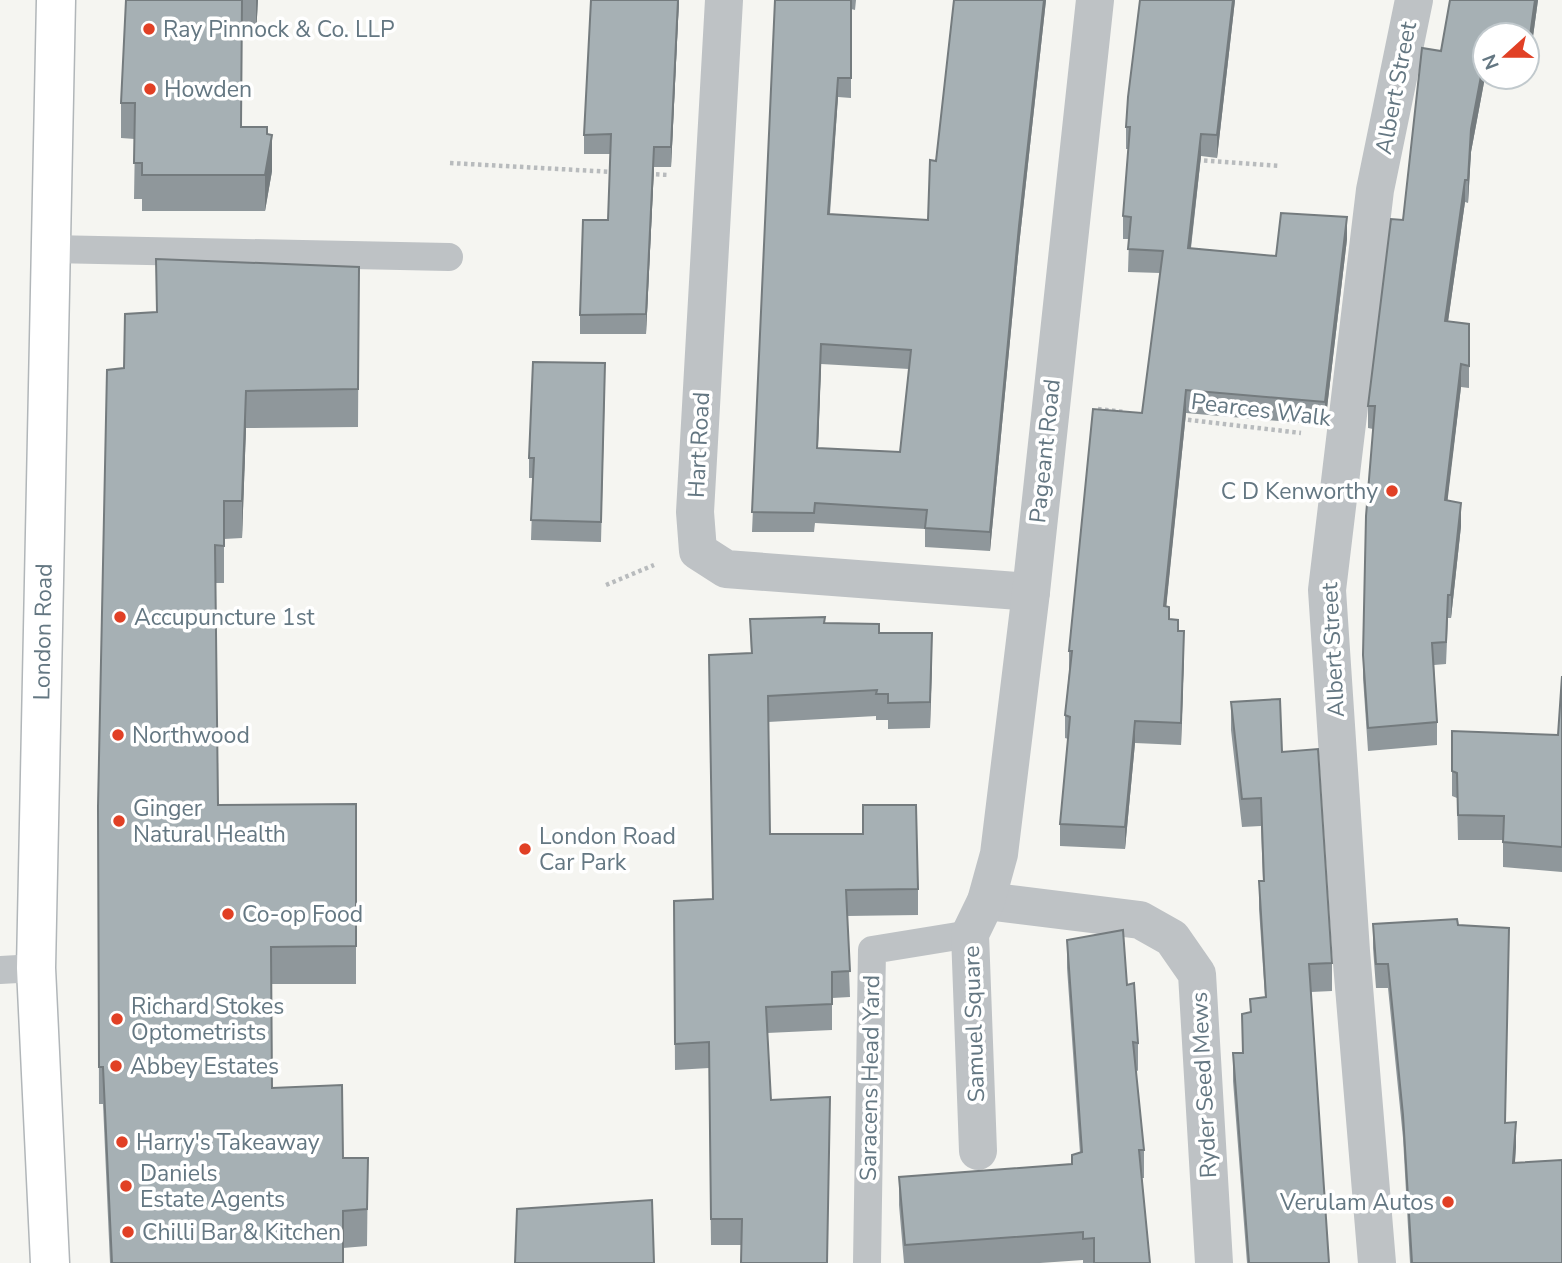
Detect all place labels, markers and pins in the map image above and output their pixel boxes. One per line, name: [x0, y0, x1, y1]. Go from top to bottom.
place label: Ray Pinnock & Co. LLP: [163, 14, 395, 45]
marker: Ray Pinnock & Co. LLP: [141, 21, 157, 37]
place label: Howden: [164, 74, 252, 105]
marker: Howden: [142, 81, 158, 97]
place label: C D Kenworthy: [1221, 476, 1378, 507]
marker: C D Kenworthy: [1384, 483, 1400, 499]
place label: Accupuncture 1st: [134, 602, 316, 633]
marker: Accupuncture 1st: [112, 609, 128, 625]
place label: Northwood: [132, 720, 250, 751]
marker: Northwood: [110, 727, 126, 743]
place label: Ginger Natural Health: [133, 793, 286, 850]
marker: Ginger Natural Health: [111, 813, 127, 829]
place label: London Road Car Park: [539, 821, 676, 878]
marker: London Road Car Park: [517, 841, 533, 857]
place label: Co-op Food: [242, 899, 363, 930]
marker: Co-op Food: [220, 906, 236, 922]
place label: Richard Stokes Optometrists: [131, 991, 284, 1048]
marker: Richard Stokes Optometrists: [109, 1011, 125, 1027]
place label: Abbey Estates: [130, 1051, 279, 1082]
marker: Abbey Estates: [108, 1058, 124, 1074]
place label: Harry's Takeaway: [136, 1127, 320, 1158]
marker: Harry's Takeaway: [114, 1134, 130, 1150]
place label: Daniels Estate Agents: [140, 1158, 285, 1215]
marker: Daniels Estate Agents: [118, 1178, 134, 1194]
place label: Verulam Autos: [1279, 1187, 1434, 1218]
marker: Verulam Autos: [1440, 1194, 1456, 1210]
place label: Chilli Bar & Kitchen: [142, 1217, 341, 1248]
marker: Chilli Bar & Kitchen: [120, 1224, 136, 1240]

